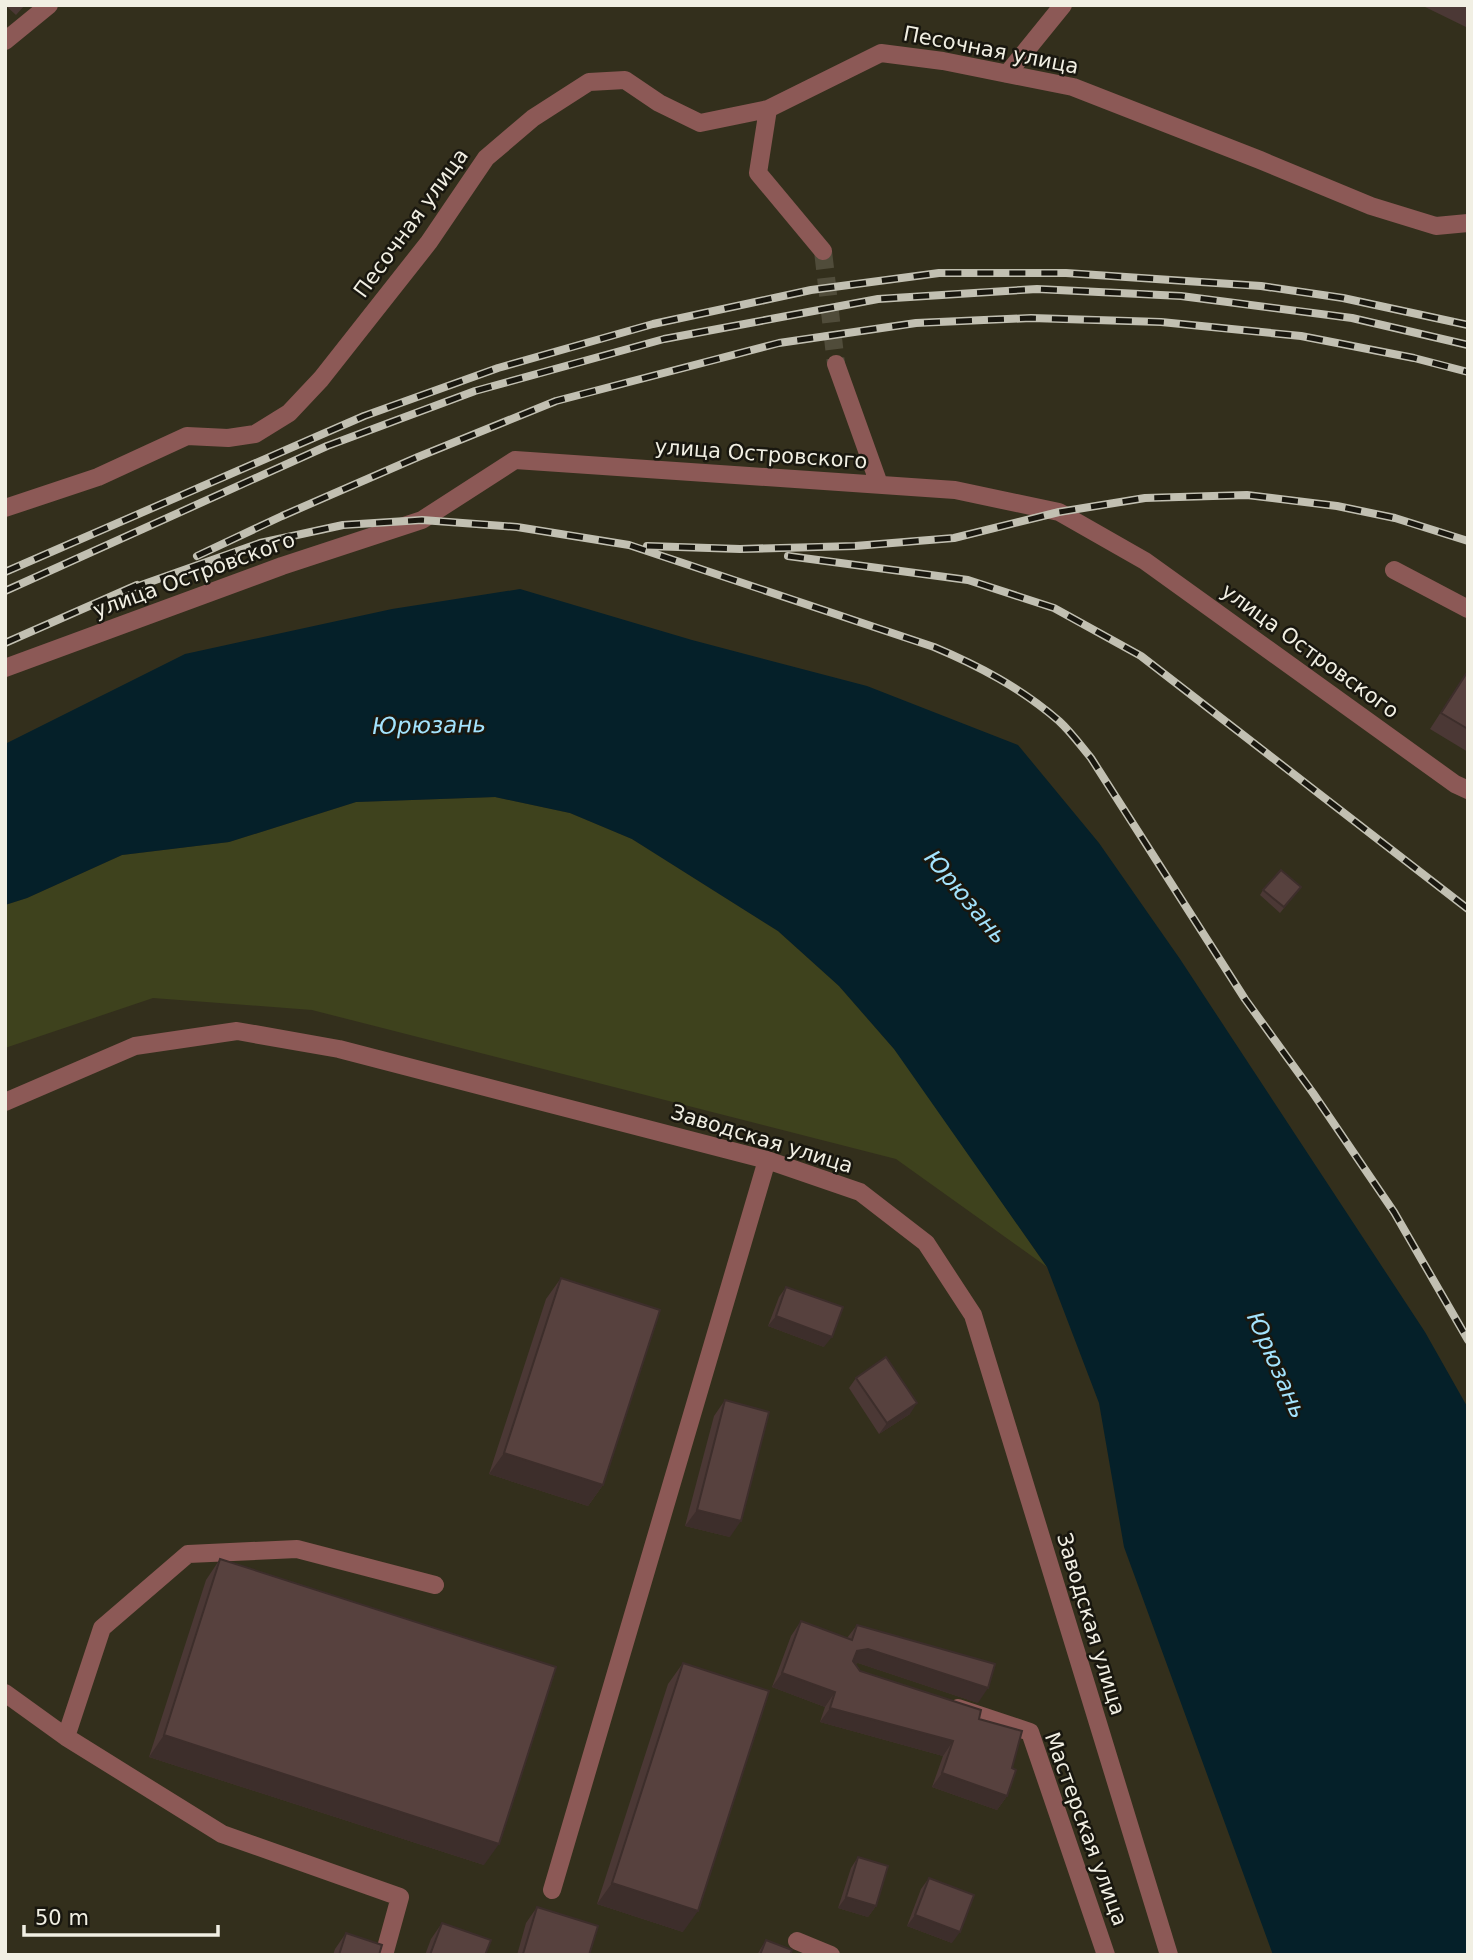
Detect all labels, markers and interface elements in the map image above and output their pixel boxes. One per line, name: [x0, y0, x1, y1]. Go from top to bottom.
street label: Песочная улица: [901, 21, 1081, 79]
street label: Песочная улица: [349, 144, 473, 302]
street label: улица Островского: [654, 435, 868, 473]
street label: улица Островского: [90, 527, 298, 623]
street label: улица Островского: [1217, 579, 1403, 723]
water label: Юрюзань: [372, 711, 486, 739]
water label: Юрюзань: [919, 845, 1013, 949]
street label: Заводская улица: [668, 1100, 856, 1178]
water label: Юрюзань: [1242, 1308, 1312, 1422]
street label: Заводская улица: [1052, 1530, 1130, 1718]
street label: Мастерская улица: [1040, 1729, 1132, 1929]
scale bar: [24, 1894, 219, 1938]
text: 50 m: [35, 1906, 89, 1930]

